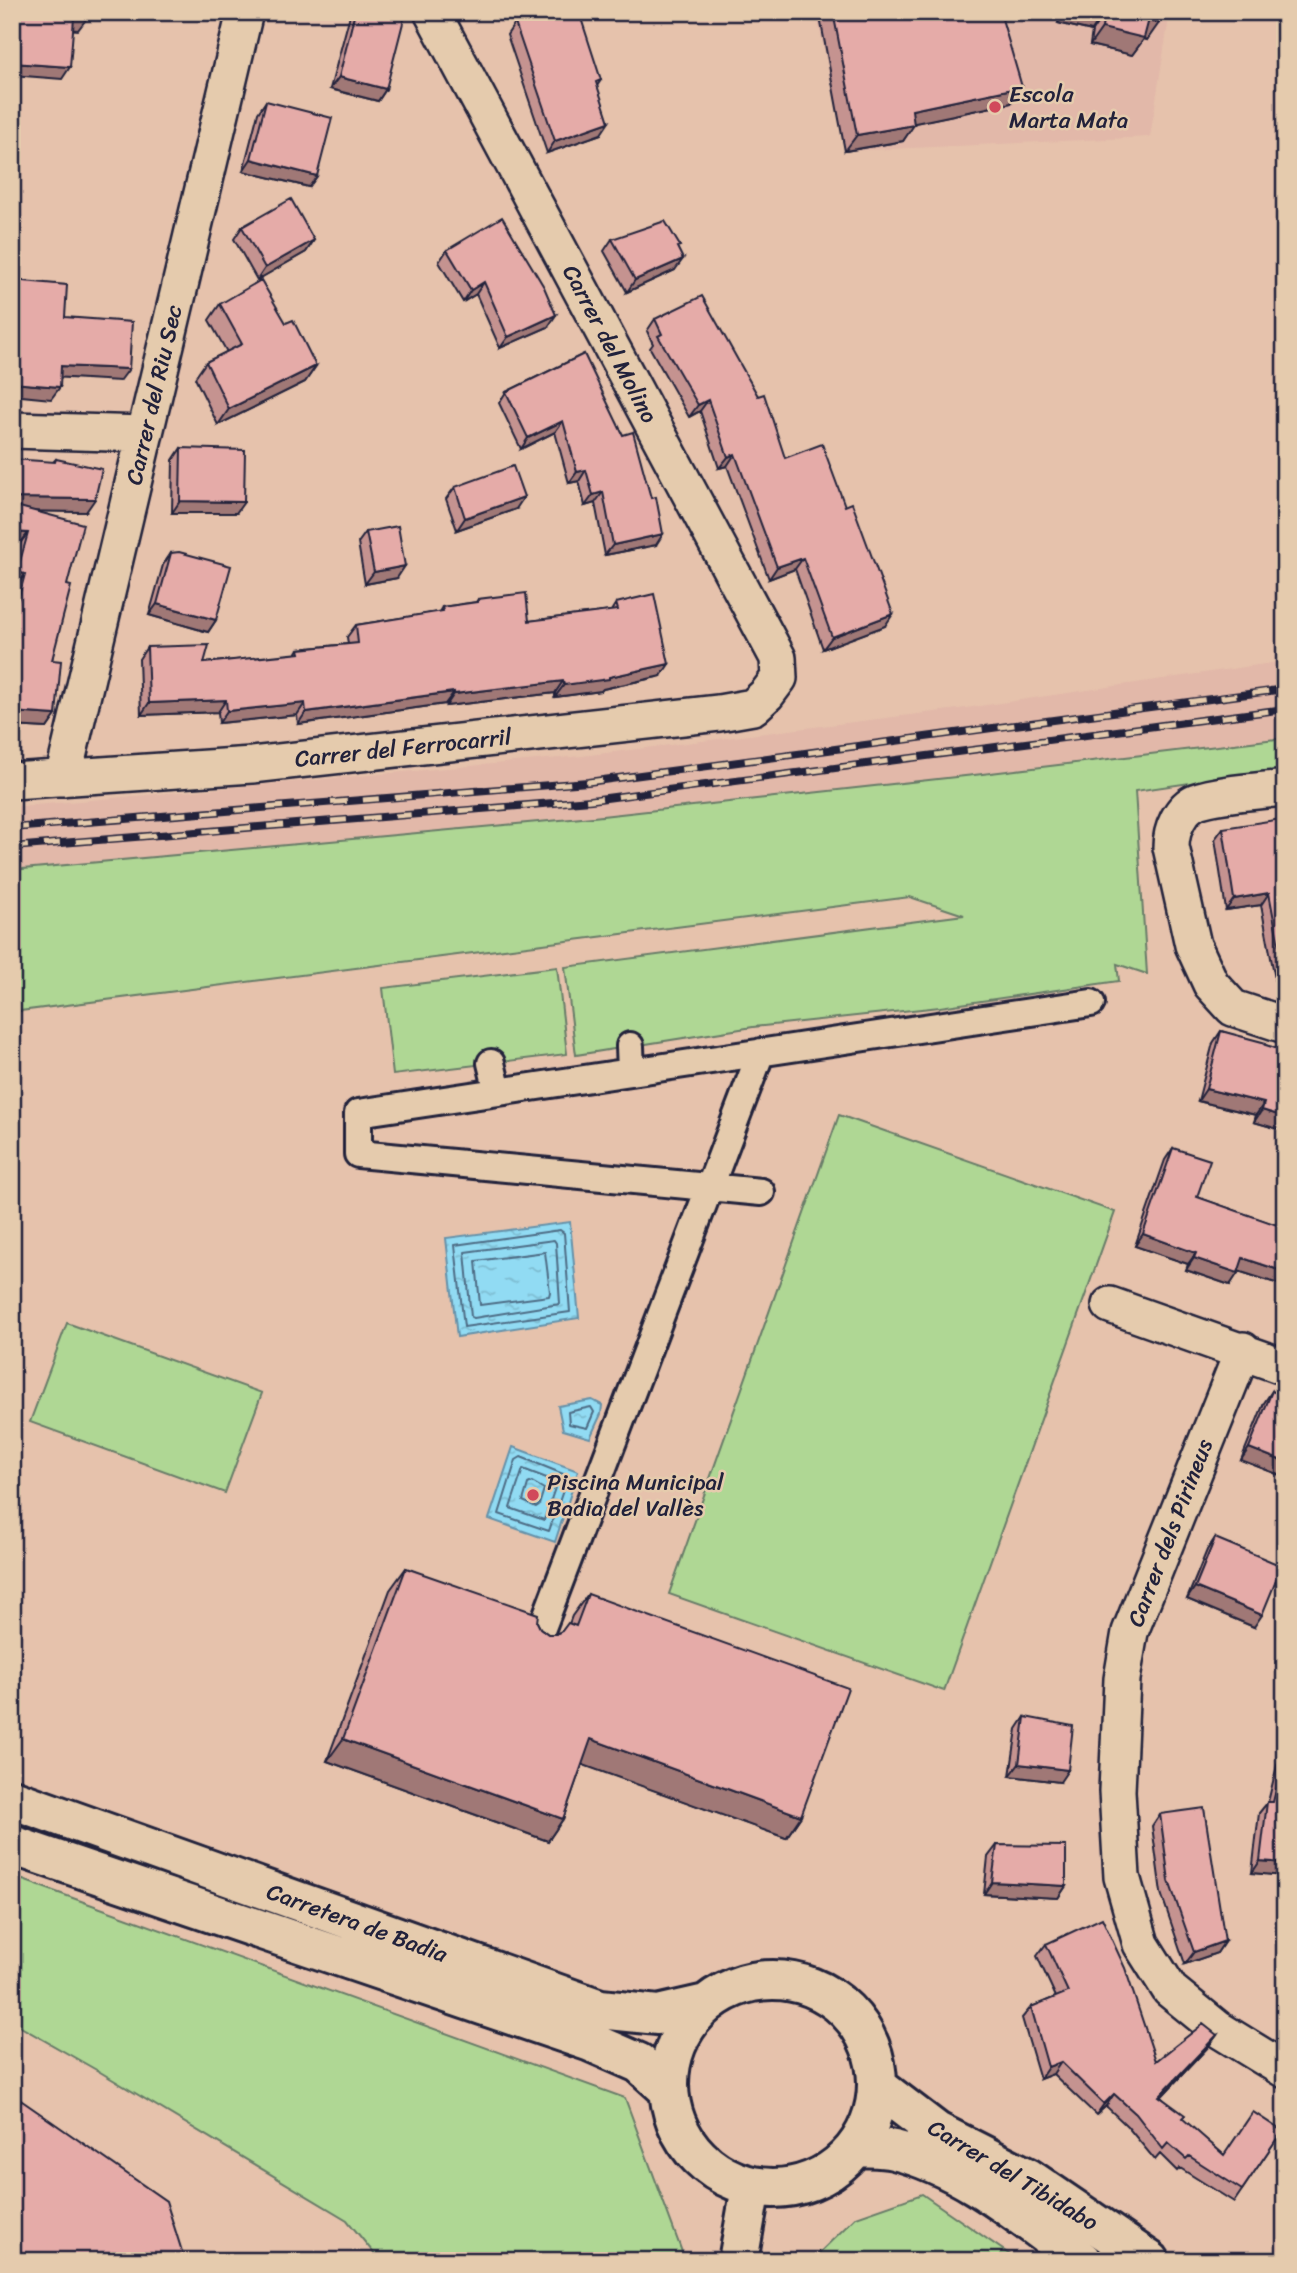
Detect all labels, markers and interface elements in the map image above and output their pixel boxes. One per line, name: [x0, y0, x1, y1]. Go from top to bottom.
place label: Escola Marta Mata: [1009, 74, 1128, 141]
marker: Escola Marta Mata: [987, 99, 1003, 115]
street label: Carrer del Molino: [551, 257, 669, 431]
street label: Carrer del Riu Sec: [113, 301, 195, 489]
street label: Carrer del Ferrocarril: [293, 716, 514, 780]
street label: Carrer dels Pirineus: [1115, 1432, 1225, 1633]
place label: Piscina Municipal Badia del Vallès: [547, 1462, 724, 1529]
marker: Piscina Municipal Badia del Vallès: [525, 1487, 541, 1503]
street label: Carretera de Badia: [261, 1871, 454, 1975]
street label: Carrer del Tibidabo: [920, 2108, 1107, 2242]

